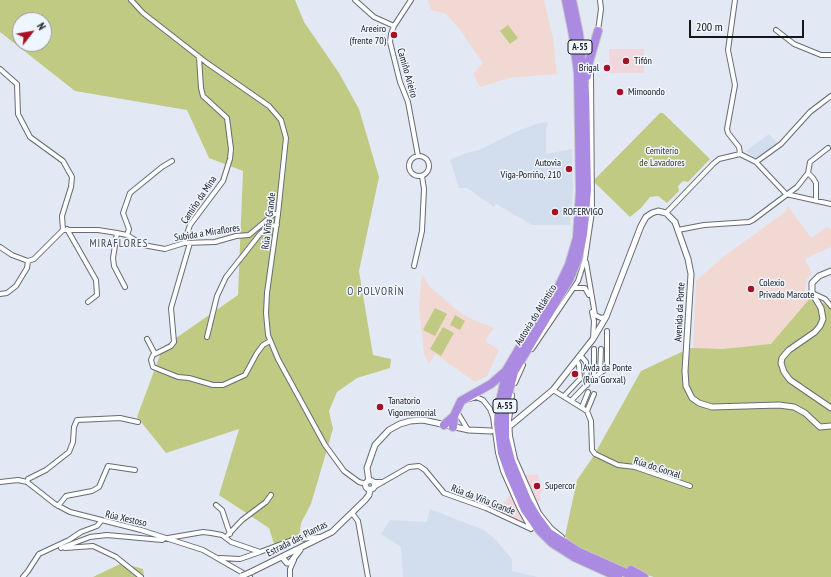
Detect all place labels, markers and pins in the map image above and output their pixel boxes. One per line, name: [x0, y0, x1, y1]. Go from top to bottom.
place label: Areeiro (frente 70): [350, 23, 386, 46]
marker: Areeiro (frente 70): [389, 30, 399, 40]
place label: Tifón: [634, 55, 652, 67]
marker: Tifón: [621, 56, 631, 66]
place label: Brigal: [579, 62, 599, 74]
marker: Brigal: [602, 63, 612, 73]
place label: Mimoondo: [628, 86, 665, 98]
marker: Mimoondo: [615, 87, 625, 97]
place label: Autovia Viga-Porriño, 210: [501, 157, 561, 180]
marker: Autovia Viga-Porriño, 210: [564, 164, 574, 174]
place label: ROFERVIGO: [563, 206, 603, 218]
marker: ROFERVIGO: [550, 207, 560, 217]
place label: Colexio Privado Marcote: [759, 277, 814, 300]
marker: Colexio Privado Marcote: [746, 284, 756, 294]
place label: Avda da Ponte (Rúa Gorxal): [583, 362, 632, 386]
marker: Avda da Ponte (Rúa Gorxal): [570, 369, 580, 379]
place label: Tanatorio Vigomemorial: [388, 395, 436, 418]
marker: Tanatorio Vigomemorial: [375, 402, 385, 412]
place label: Supercor: [545, 480, 575, 492]
marker: Supercor: [532, 481, 542, 491]

